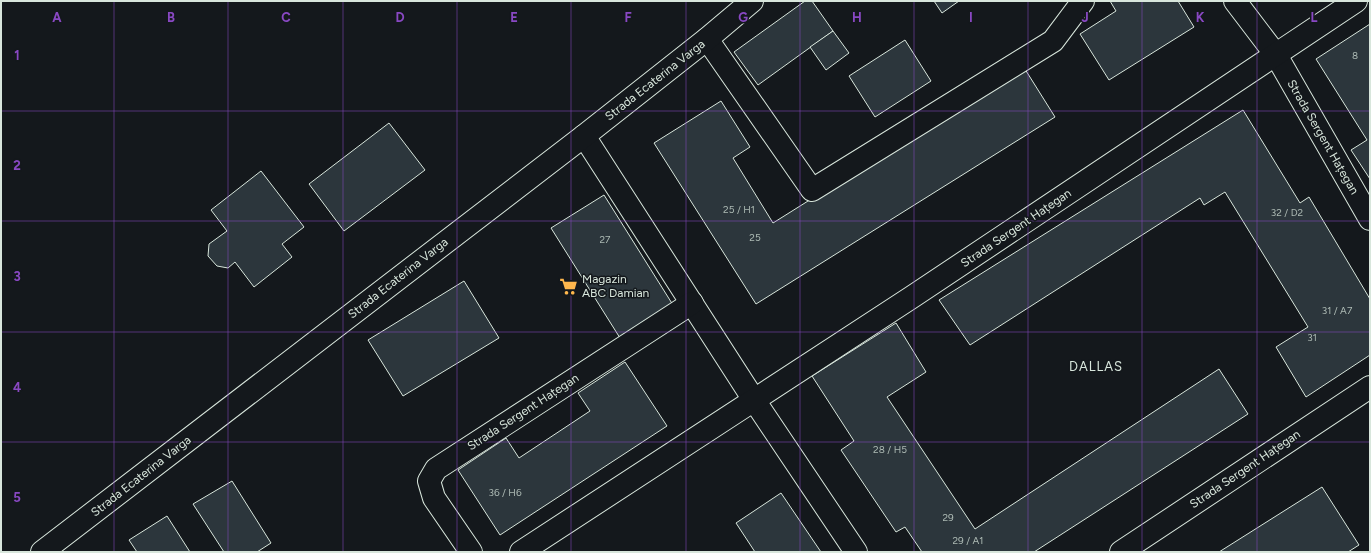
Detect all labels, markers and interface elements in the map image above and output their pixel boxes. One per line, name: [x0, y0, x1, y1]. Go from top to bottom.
text: A: [52, 10, 62, 25]
text: B: [167, 10, 175, 25]
text: C: [281, 10, 291, 25]
text: D: [395, 10, 405, 25]
text: E: [510, 10, 518, 25]
text: F: [624, 10, 632, 25]
text: G: [738, 10, 748, 25]
text: H: [852, 10, 862, 25]
text: I: [969, 10, 973, 25]
text: J: [1081, 10, 1089, 25]
text: K: [1196, 10, 1205, 25]
text: L: [1311, 10, 1318, 25]
street label: Strada Ecaterina Varga: [602, 37, 708, 123]
text: 1: [14, 48, 20, 63]
house number: 8: [1352, 49, 1358, 62]
street label: Strada Sergent Hațegan: [1284, 77, 1362, 197]
text: 2: [13, 158, 21, 173]
street label: Strada Sergent Hațegan: [958, 186, 1074, 270]
house number: 25 / H1: [723, 203, 755, 216]
house number: 32 / D2: [1271, 206, 1303, 219]
house number: 25: [749, 231, 761, 244]
house number: 27: [600, 233, 611, 246]
street label: Strada Ecaterina Varga: [345, 235, 451, 321]
text: 3: [13, 269, 21, 284]
place label: Magazin ABC Damian: [582, 272, 650, 300]
supermarket icon: Magazin ABC Damian: [559, 276, 579, 296]
house number: 31 / A7: [1322, 304, 1353, 317]
house number: 31: [1307, 331, 1317, 344]
district label: DALLAS: [1069, 359, 1123, 374]
street label: Strada Sergent Hațegan: [465, 371, 582, 453]
text: 4: [13, 380, 21, 395]
street label: Strada Sergent Hațegan: [1187, 427, 1303, 511]
street label: Strada Ecaterina Varga: [88, 433, 194, 519]
house number: 28 / H5: [873, 443, 907, 456]
house number: 36 / H6: [488, 486, 522, 499]
text: 5: [13, 490, 21, 505]
house number: 29: [942, 511, 954, 524]
house number: 29 / A1: [953, 534, 983, 547]

